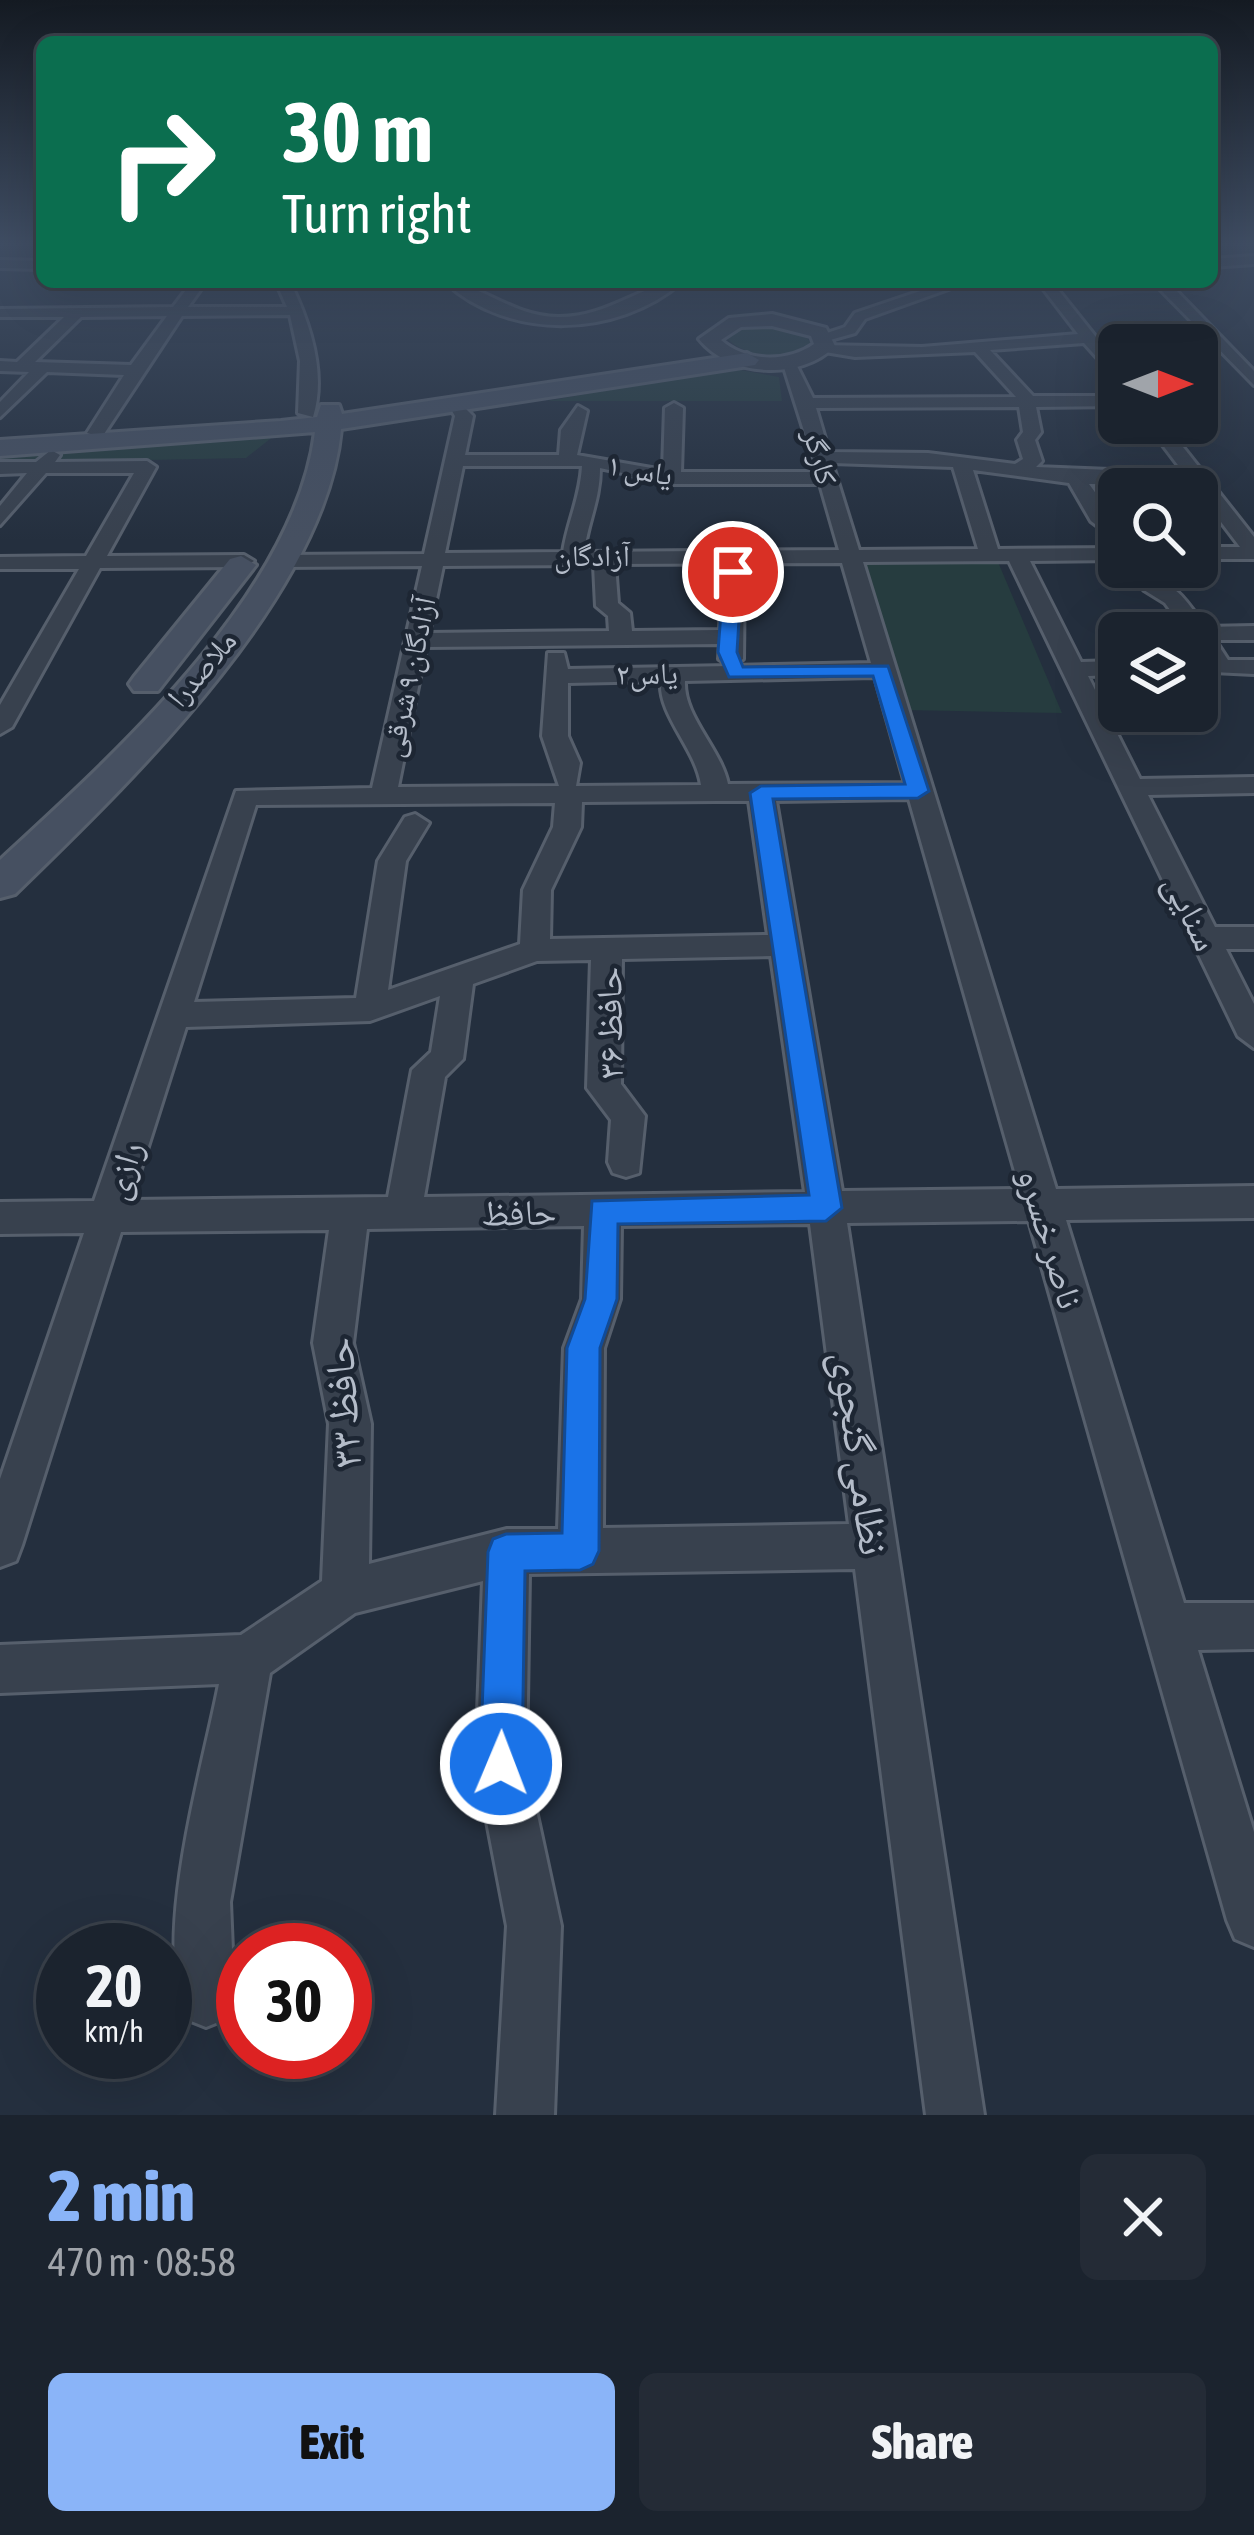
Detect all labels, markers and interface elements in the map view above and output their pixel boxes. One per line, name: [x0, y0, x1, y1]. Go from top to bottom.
icon: right: [84, 84, 240, 240]
text: 30 m: [282, 84, 433, 180]
text: Turn right: [282, 183, 472, 244]
north arrow: [1098, 324, 1218, 444]
map controls: [1098, 324, 1218, 732]
street label: کارگر: [797, 424, 845, 488]
street label: یاس ۱: [604, 447, 676, 493]
button: search: [1098, 468, 1218, 588]
pin: [682, 521, 784, 623]
street label: آزادگان: [554, 538, 631, 574]
icon: arrive: [700, 539, 766, 605]
street label: آزادگان ۹ شرقی: [374, 592, 444, 760]
button: layers: [1098, 612, 1218, 732]
street label: ملاصدرا: [160, 624, 243, 713]
street label: یاس۲: [616, 655, 678, 693]
street label: سنایی: [1155, 867, 1228, 958]
street label: حافظ ۳۶: [587, 966, 631, 1080]
street label: رازی: [93, 1136, 152, 1205]
street label: ناصر خسرو: [1010, 1163, 1092, 1313]
street label: حافظ: [481, 1190, 557, 1234]
street label: حافظ ۳۳: [313, 1336, 371, 1470]
street label: نظامی گنجوی: [821, 1348, 899, 1558]
position arrow: [438, 1701, 564, 1827]
speed limit sign: 30: [216, 1923, 372, 2079]
text: 20: [86, 1951, 142, 2020]
text: km/h: [84, 2014, 144, 2048]
text: 2 min: [48, 2154, 195, 2236]
button: close: [1080, 2154, 1206, 2280]
text: 470 m · 08:58: [48, 2240, 236, 2284]
button: Exit: [48, 2373, 615, 2511]
button: Share: [639, 2373, 1206, 2511]

